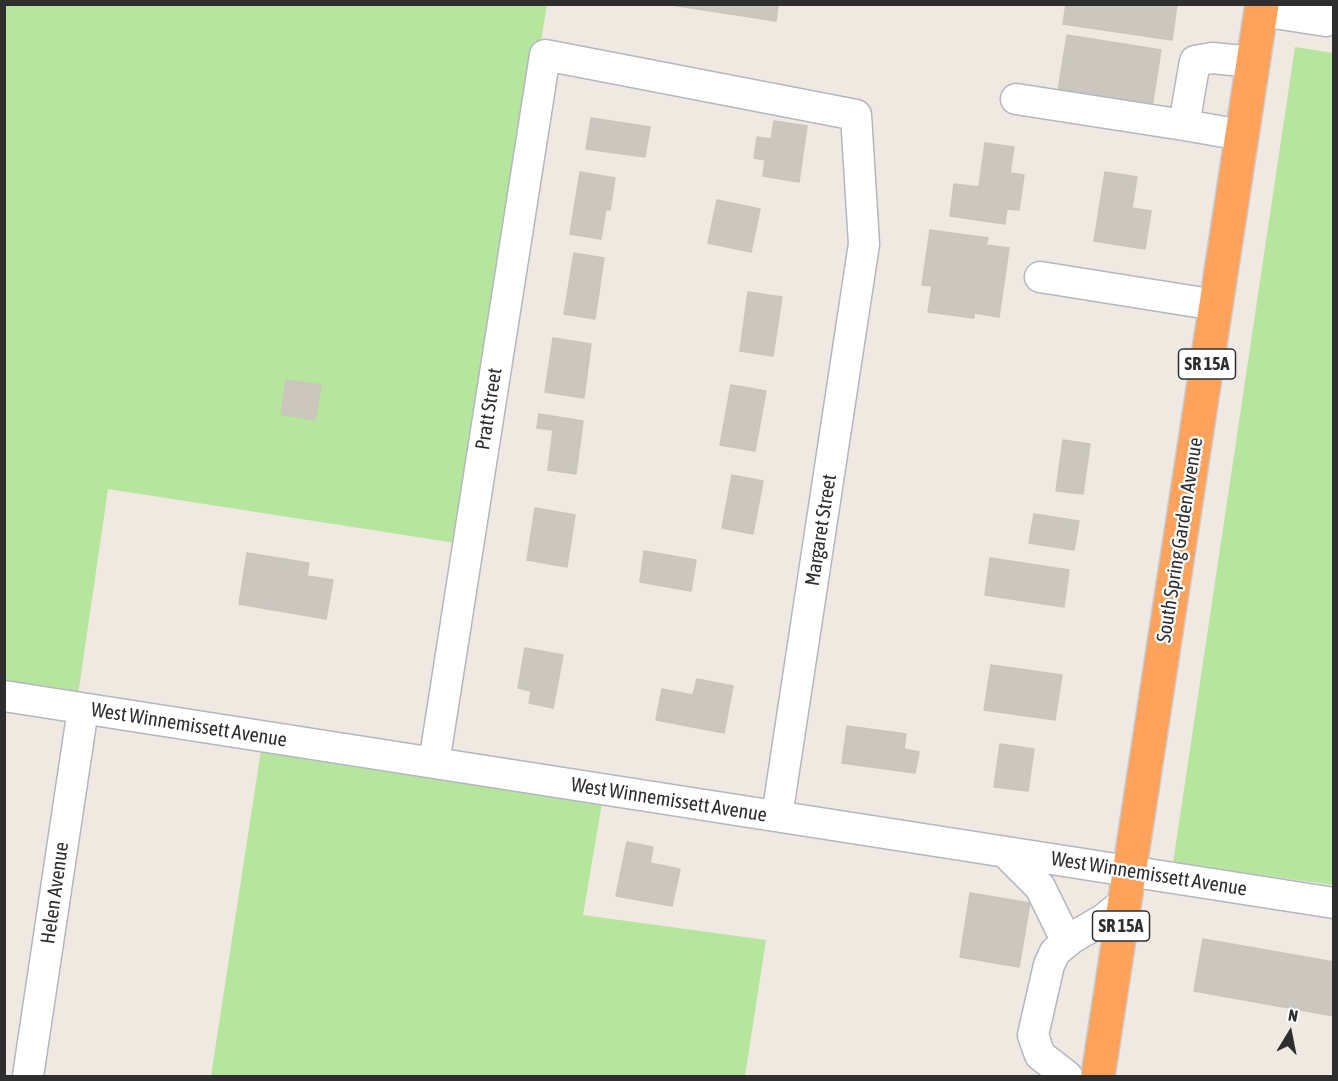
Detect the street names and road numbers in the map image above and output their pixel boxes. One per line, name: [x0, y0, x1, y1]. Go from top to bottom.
road number: SR 15A: [1178, 349, 1236, 379]
street label: Pratt Street: [471, 366, 507, 452]
street label: South Spring Garden Avenue: [1152, 436, 1208, 644]
street label: Margaret Street: [800, 472, 842, 588]
street label: West Winnemissett Avenue: [89, 698, 289, 752]
street label: West Winnemissett Avenue: [569, 773, 769, 827]
street label: Helen Avenue: [36, 840, 74, 946]
street label: West Winnemissett Avenue: [1049, 847, 1249, 901]
road number: SR 15A: [1092, 911, 1150, 941]

